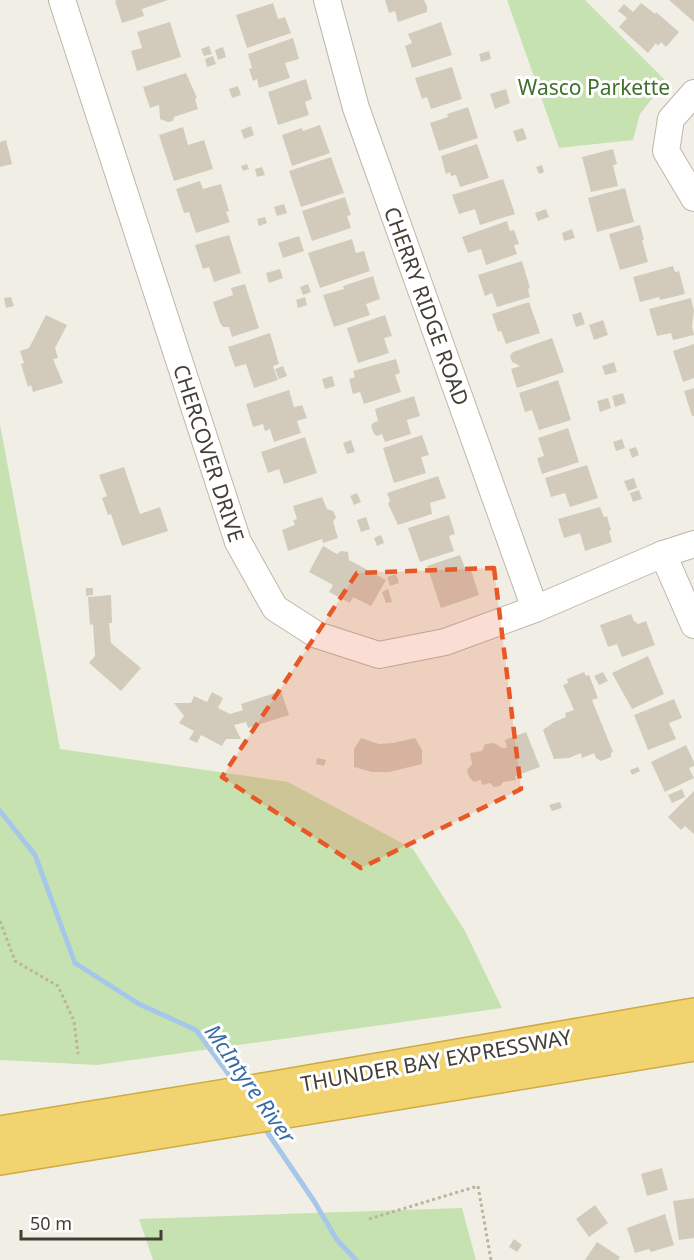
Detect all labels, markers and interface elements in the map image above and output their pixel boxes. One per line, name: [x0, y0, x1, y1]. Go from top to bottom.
park label: Wasco Parkette: [518, 73, 670, 101]
street label: CHERRY RIDGE ROAD: [378, 203, 476, 409]
street label: CHERCOVER DRIVE: [167, 361, 251, 545]
water label: McIntyre River: [199, 1017, 304, 1150]
street label: THUNDER BAY EXPRESSWAY: [298, 1022, 574, 1098]
scale bar: [21, 1203, 160, 1241]
text: 50 m: [30, 1211, 72, 1235]

